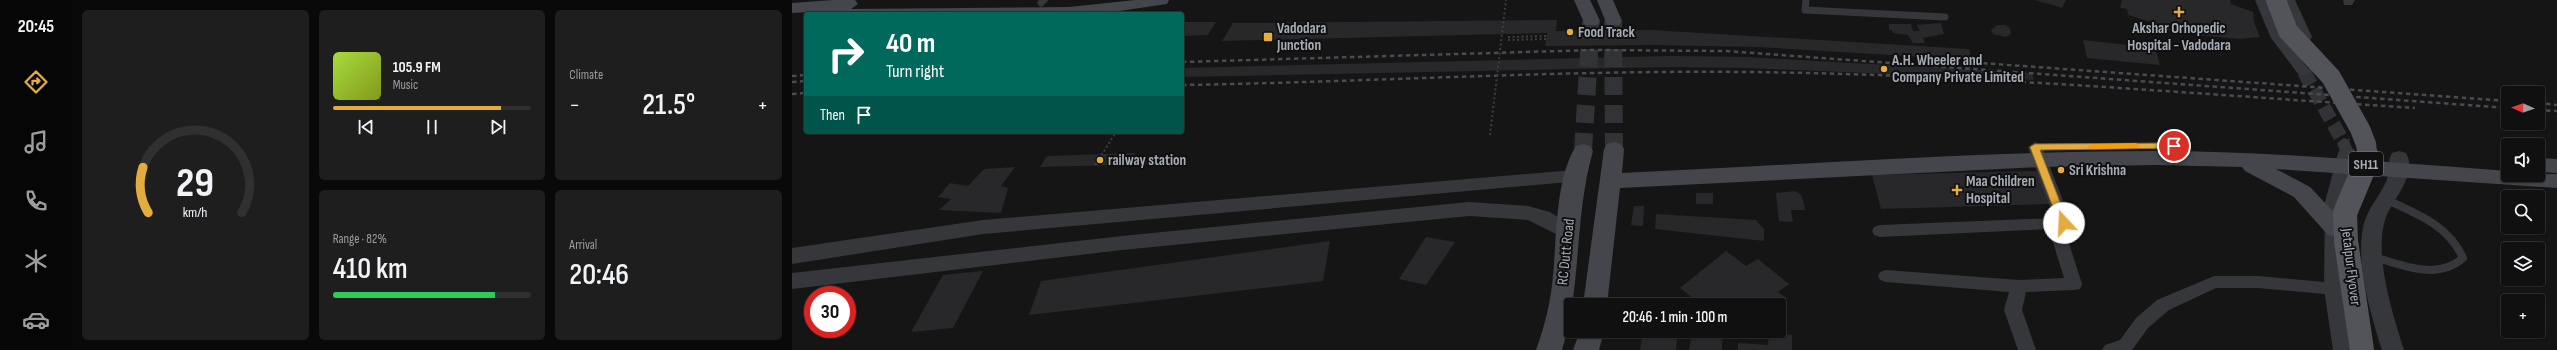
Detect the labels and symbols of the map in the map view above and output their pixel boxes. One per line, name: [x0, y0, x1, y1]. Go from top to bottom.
marker: Akshar Orhopedic Hospital - Vadodara: [2173, 6, 2185, 18]
place label: Vadodara Junction: [1276, 19, 1326, 55]
place label: Akshar Orhopedic Hospital - Vadodara: [2127, 19, 2231, 55]
place label: Food Track: [1578, 23, 1635, 42]
marker: Food Track: [1565, 27, 1575, 37]
marker: Vadodara Junction: [1262, 31, 1274, 43]
place label: A.H. Wheeler and Company Private Limited: [1891, 51, 2024, 87]
marker: A.H. Wheeler and Company Private Limited: [1879, 64, 1889, 74]
north arrow: [2501, 86, 2545, 130]
pin: [2157, 129, 2191, 163]
place label: railway station: [1108, 151, 1186, 170]
road number: SH11: [2349, 152, 2383, 176]
marker: railway station: [1095, 155, 1105, 165]
place label: Sri Krishna: [2069, 161, 2126, 180]
marker: Sri Krishna: [2056, 165, 2066, 175]
place label: Maa Children Hospital: [1966, 172, 2035, 208]
marker: Maa Children Hospital: [1951, 184, 1963, 196]
position arrow: [2043, 202, 2085, 244]
street label: RC Dutt Road: [1553, 218, 1579, 286]
street label: Jetalpur Flyover: [2337, 226, 2365, 307]
speed limit sign: 30: [804, 286, 856, 338]

